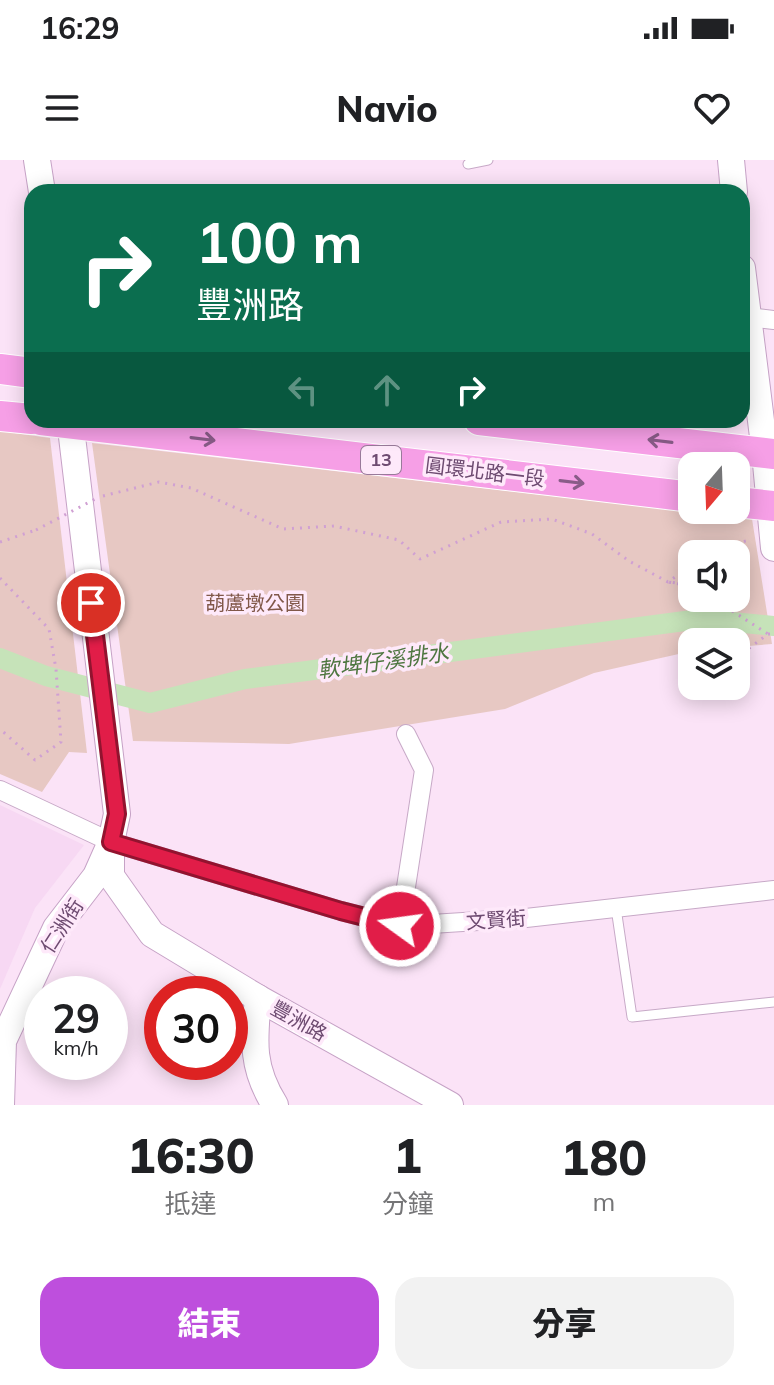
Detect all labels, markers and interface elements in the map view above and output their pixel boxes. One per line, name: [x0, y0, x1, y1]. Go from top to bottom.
text: 16:29: [40, 9, 119, 47]
icon: menu: [40, 86, 84, 130]
text: Navio: [336, 86, 438, 131]
icon: heart: [690, 86, 734, 130]
text: 100 m: [196, 207, 363, 277]
icon: right: [64, 216, 168, 320]
text: 豐洲路: [196, 282, 304, 327]
icon: left: [281, 368, 325, 412]
icon: ahead: [365, 368, 409, 412]
icon: right: [449, 368, 493, 412]
one-way arrow: [189, 431, 216, 446]
one-way arrow: [647, 434, 674, 449]
road number: 13: [361, 446, 401, 474]
street label: 圓環北路一段: [424, 452, 546, 491]
north arrow: [678, 452, 750, 524]
map controls: [678, 452, 750, 700]
one-way arrow: [559, 475, 585, 490]
button: sound: [678, 540, 750, 612]
pin: [57, 569, 125, 637]
icon: arrive: [69, 581, 113, 625]
park label: 葫蘆墩公園: [205, 590, 305, 615]
button: layers: [678, 628, 750, 700]
water label: 軟埤仔溪排水: [316, 638, 451, 684]
position arrow: [358, 884, 442, 968]
street label: 仁洲街: [35, 894, 88, 958]
street label: 文賢街: [465, 905, 527, 934]
speed limit sign: 30: [144, 976, 248, 1080]
text: 29: [52, 993, 100, 1043]
street label: 豐洲路: [267, 995, 332, 1046]
text: km/h: [53, 1035, 99, 1060]
text: 16:30: [127, 1125, 255, 1185]
text: 1: [393, 1125, 422, 1185]
text: 180: [561, 1127, 647, 1187]
text: m: [592, 1185, 615, 1218]
text: 抵達: [165, 1187, 217, 1220]
text: 分鐘: [382, 1187, 434, 1220]
button: 結束: [40, 1277, 379, 1369]
button: 分享: [395, 1277, 734, 1369]

